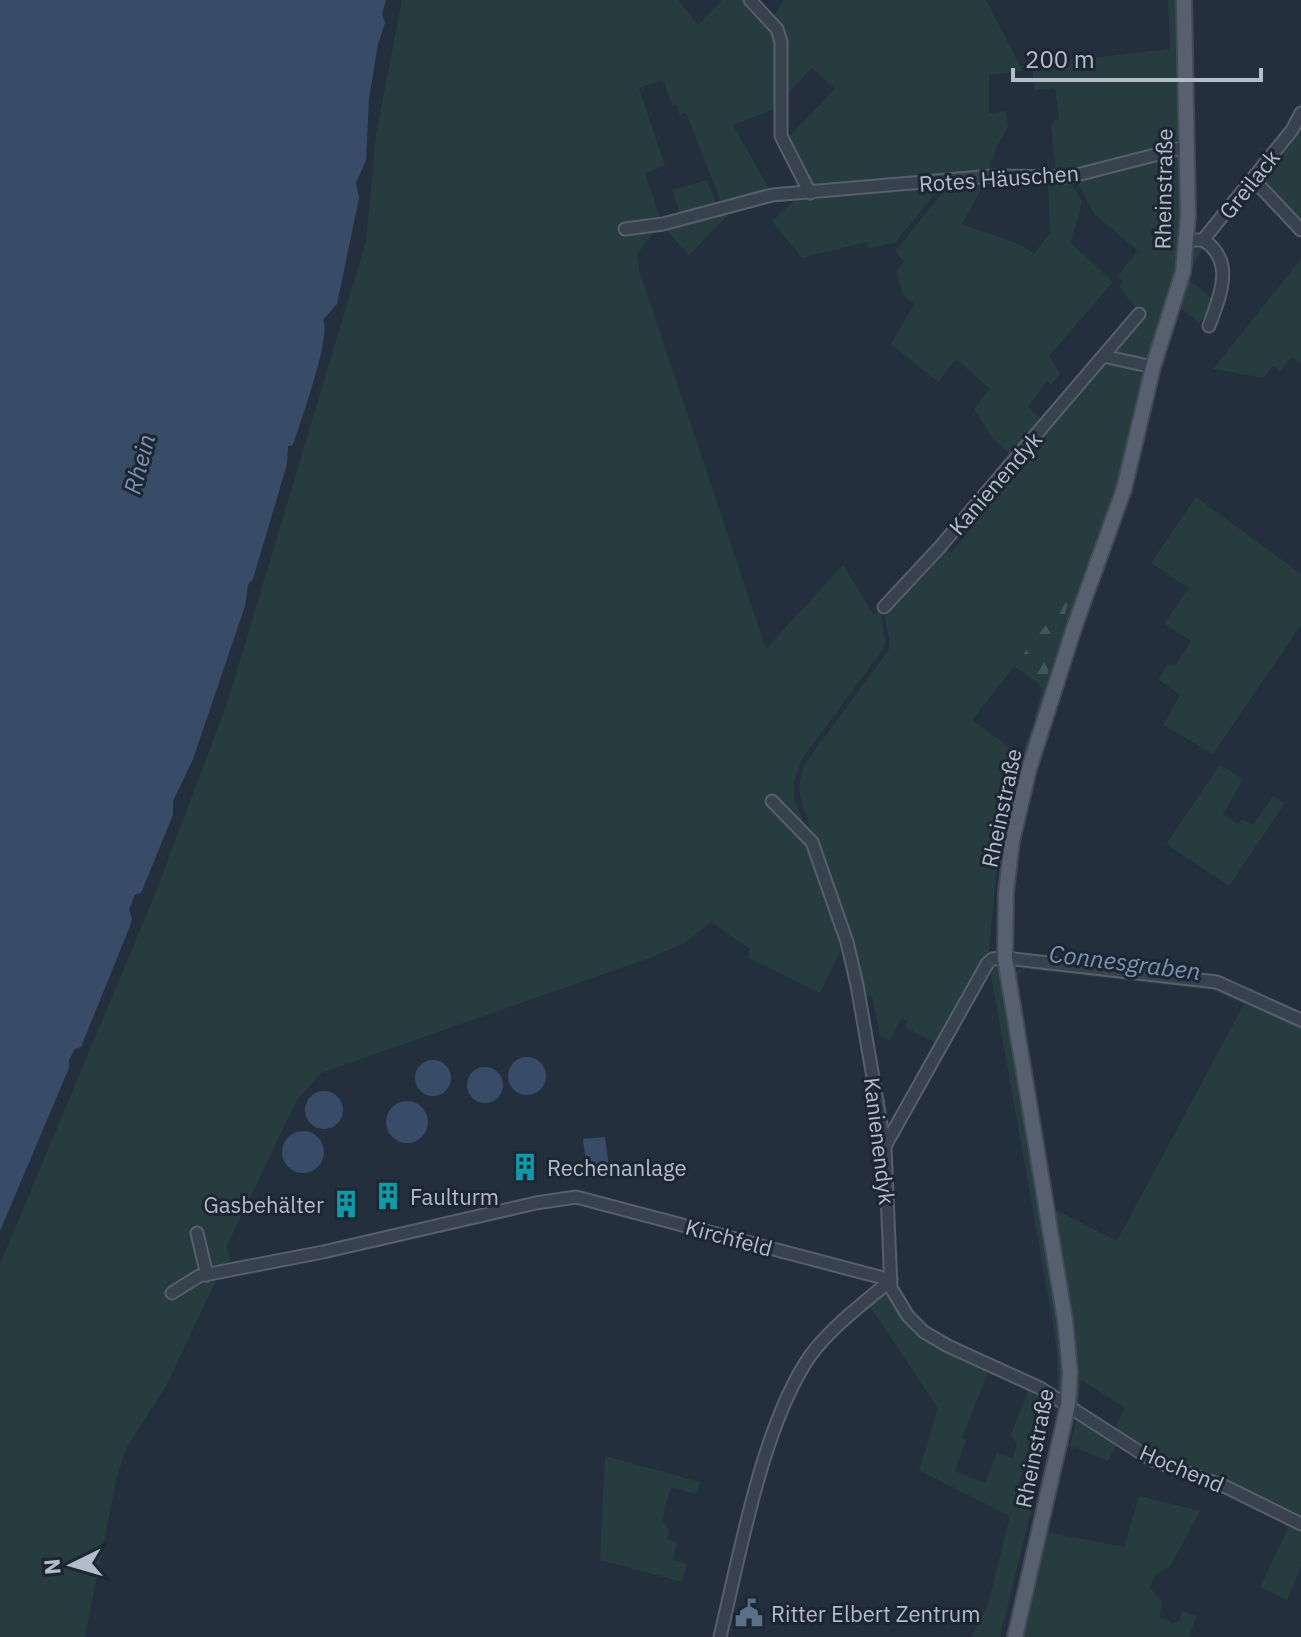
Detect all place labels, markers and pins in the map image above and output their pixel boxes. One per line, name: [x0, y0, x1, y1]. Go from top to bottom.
building icon: Rechenanlage: [510, 1152, 540, 1182]
place label: Rechenanlage: [547, 1153, 687, 1182]
building icon: Faulturm: [373, 1181, 403, 1211]
place label: Faulturm: [410, 1182, 499, 1211]
building icon: Gasbehälter: [331, 1189, 361, 1219]
place label: Gasbehälter: [204, 1190, 324, 1219]
public building icon: Ritter Elbert Zentrum: [734, 1598, 764, 1628]
place label: Ritter Elbert Zentrum: [771, 1599, 981, 1628]

